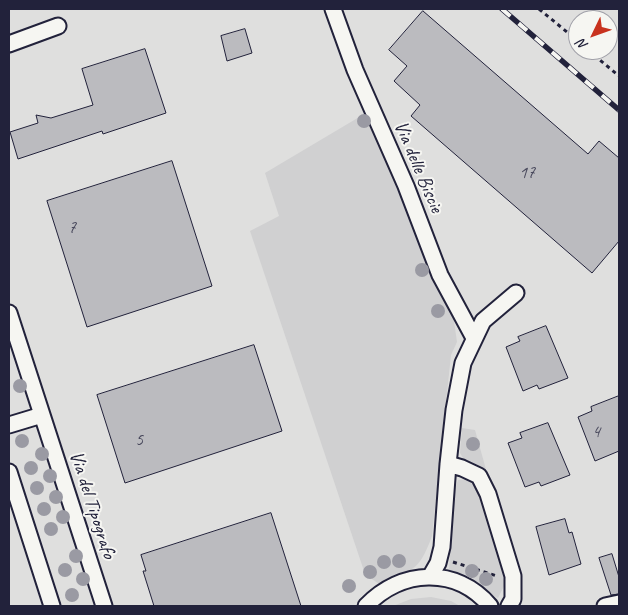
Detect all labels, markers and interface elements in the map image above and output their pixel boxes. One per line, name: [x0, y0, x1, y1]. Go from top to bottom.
north arrow: [568, 10, 618, 60]
text: N: [573, 36, 591, 54]
street label: Via delle Biscie: [388, 118, 448, 216]
house number: 17: [519, 162, 535, 184]
house number: 7: [68, 217, 76, 239]
house number: 4: [592, 421, 600, 443]
house number: 5: [135, 429, 143, 451]
street label: Via del Tipografo: [63, 448, 121, 562]

